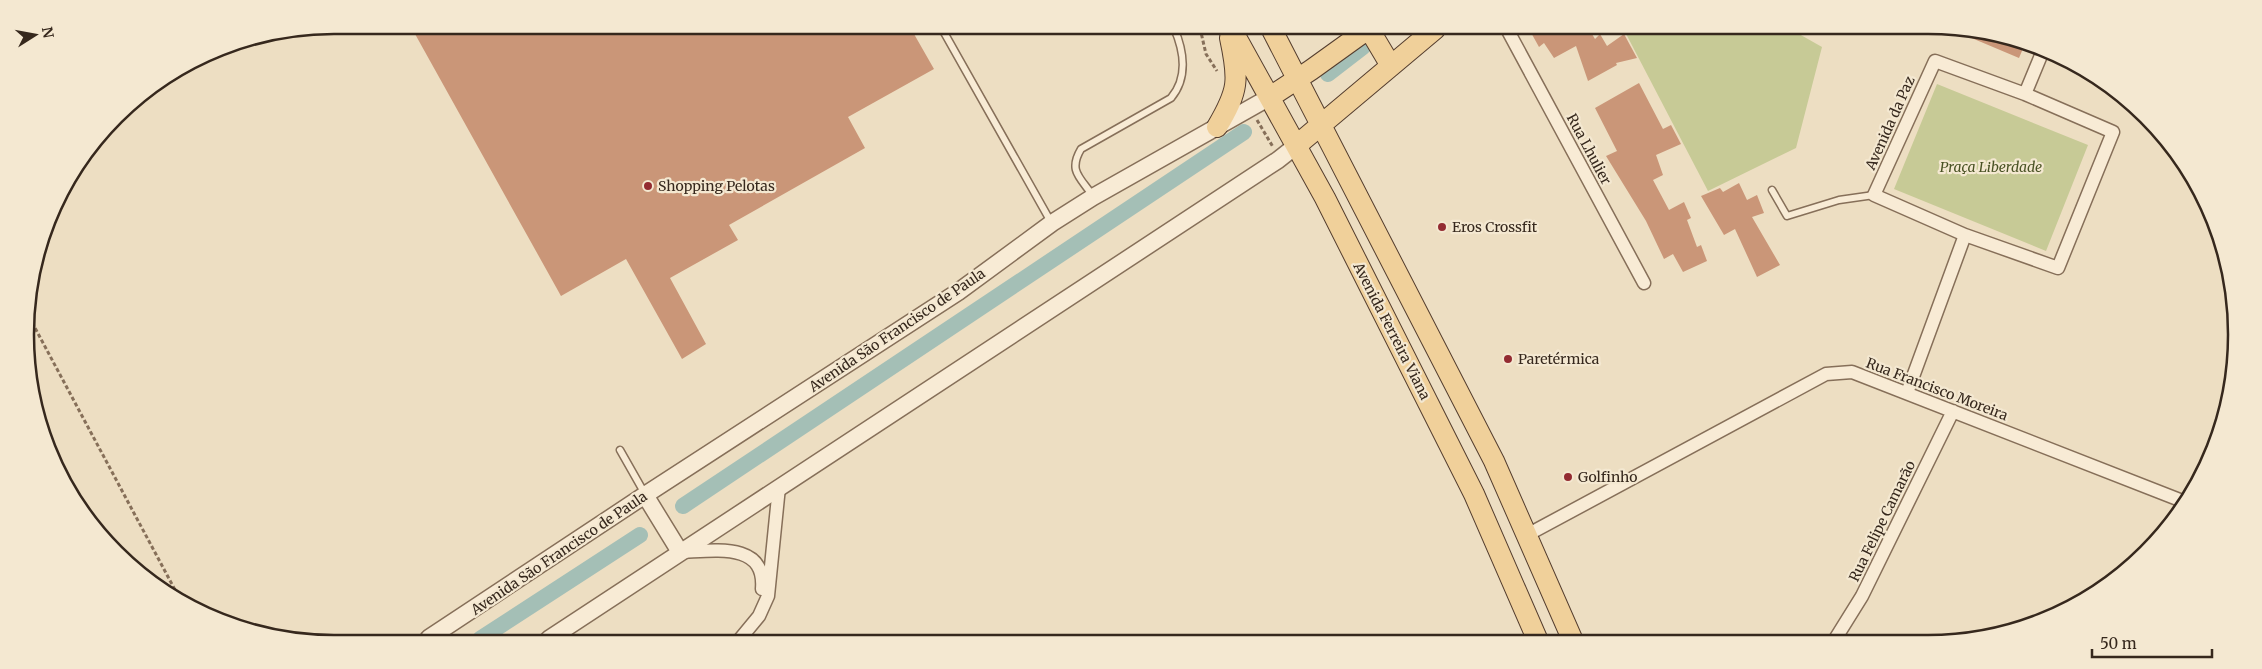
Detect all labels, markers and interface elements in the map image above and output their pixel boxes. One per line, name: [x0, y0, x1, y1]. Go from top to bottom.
north arrow: [10, 10, 60, 60]
text: N: [38, 25, 58, 40]
street label: Avenida da Paz: [1861, 73, 1919, 174]
street label: Rua Lhulier: [1563, 110, 1615, 188]
park label: Praça Liberdade: [1940, 158, 2042, 176]
place label: Shopping Pelotas: [658, 177, 775, 195]
marker: Shopping Pelotas: [642, 180, 654, 192]
place label: Eros Crossfit: [1452, 218, 1538, 236]
marker: Eros Crossfit: [1436, 221, 1448, 233]
street label: Avenida Ferreira Viana: [1349, 258, 1435, 403]
street label: Avenida São Francisco de Paula: [805, 264, 989, 396]
place label: Paretérmica: [1518, 350, 1600, 368]
marker: Paretérmica: [1502, 353, 1514, 365]
street label: Rua Francisco Moreira: [1864, 354, 2011, 425]
street label: Rua Felipe Camarão: [1845, 457, 1919, 585]
place label: Golfinho: [1578, 468, 1638, 486]
marker: Golfinho: [1562, 471, 1574, 483]
street label: Avenida São Francisco de Paula: [467, 487, 651, 619]
scale bar: [2092, 626, 2212, 658]
text: 50 m: [2100, 634, 2137, 653]

